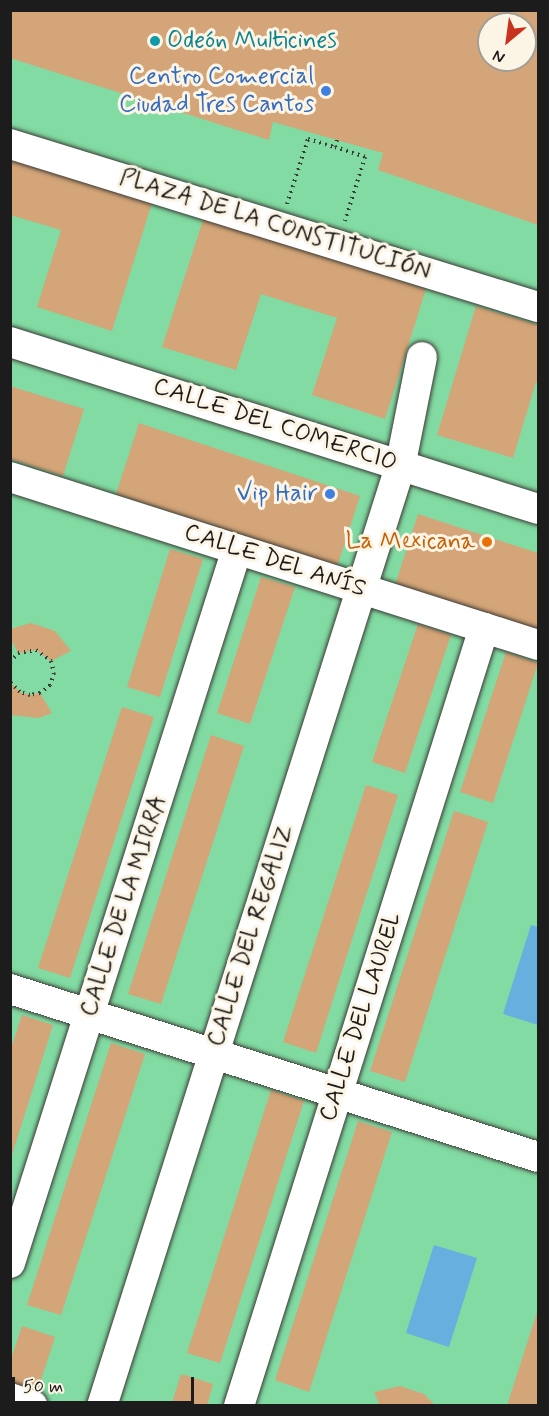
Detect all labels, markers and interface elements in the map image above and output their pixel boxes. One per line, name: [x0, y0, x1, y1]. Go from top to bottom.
north arrow: [477, 12, 537, 72]
place label: Odeón Multicines: [167, 27, 336, 55]
marker: Odeón Multicines: [148, 34, 162, 48]
text: N: [489, 45, 509, 68]
place label: Centro Comercial Ciudad Tres Cantos: [118, 63, 314, 119]
marker: Centro Comercial Ciudad Tres Cantos: [319, 84, 333, 98]
street label: PLAZA DE LA CONSTITUCIÓN: [110, 162, 440, 288]
street label: CALLE DEL COMERCIO: [146, 371, 404, 479]
place label: Vip Hair: [236, 480, 318, 508]
marker: Vip Hair: [323, 487, 337, 501]
street label: CALLE DEL ANÍS: [180, 518, 370, 604]
place label: La Mexicana: [347, 528, 475, 556]
marker: La Mexicana: [480, 535, 494, 549]
street label: CALLE DE LA MIRRA: [74, 789, 174, 1023]
street label: CALLE DEL REGALIZ: [202, 822, 300, 1050]
street label: CALLE DEL LAUREL: [313, 908, 409, 1126]
scale bar: [15, 1365, 196, 1403]
text: 50 m: [23, 1375, 63, 1399]

